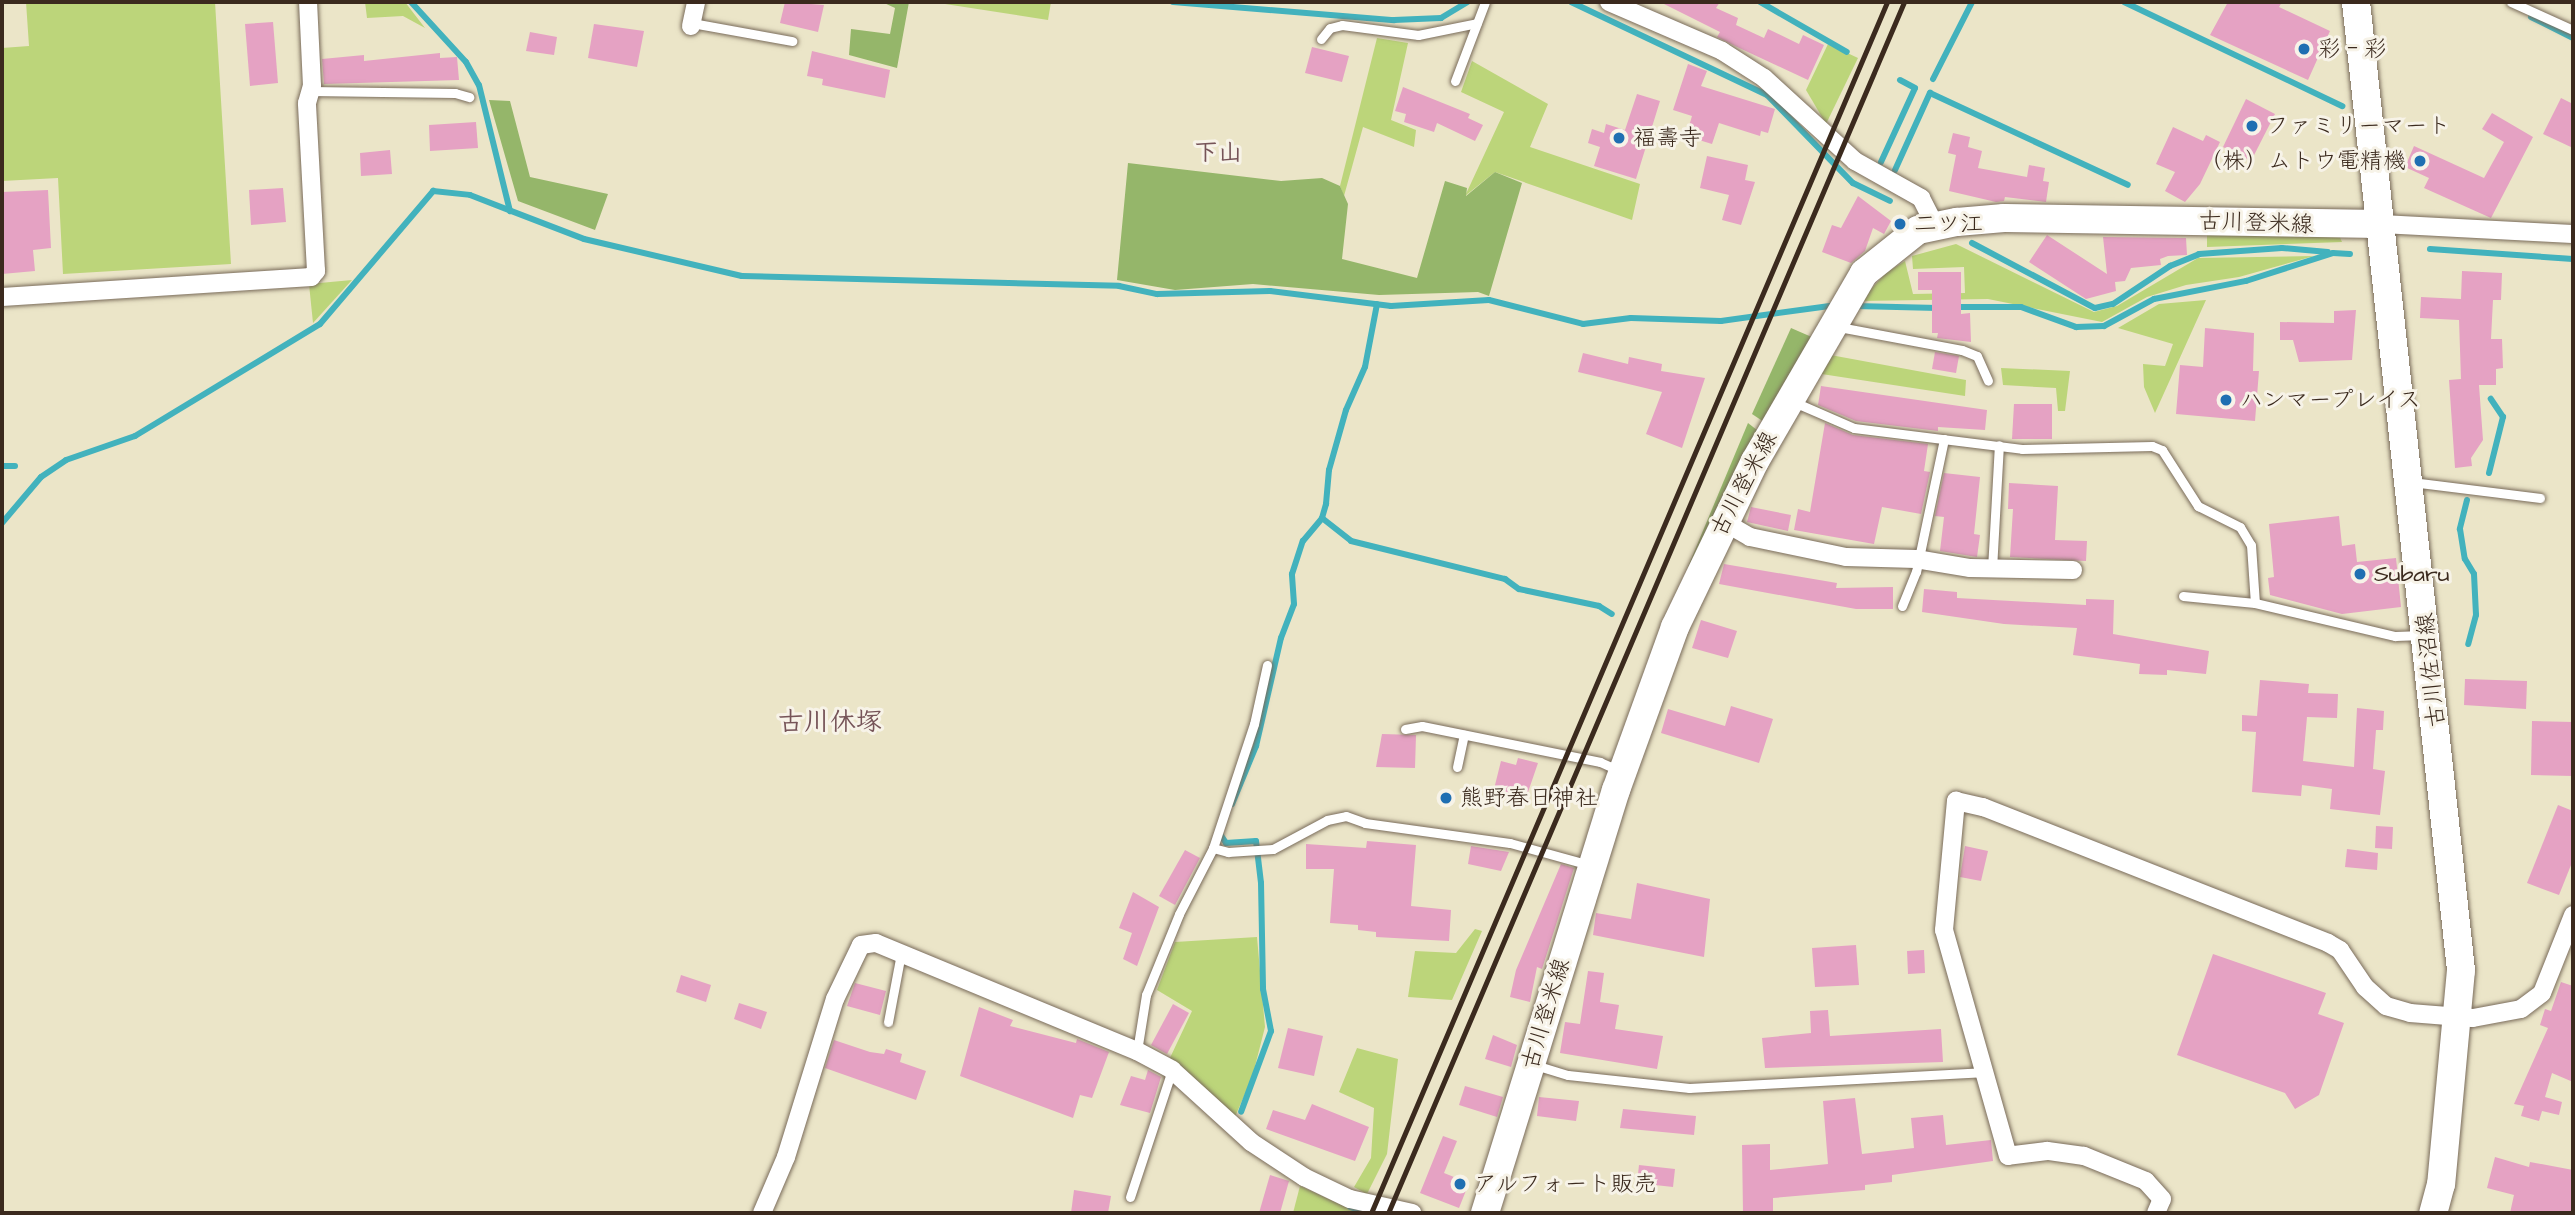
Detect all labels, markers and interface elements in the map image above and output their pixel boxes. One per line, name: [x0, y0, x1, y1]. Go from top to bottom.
place label: 彩‐彩: [2318, 35, 2387, 63]
marker: 彩‐彩: [2296, 41, 2312, 57]
place label: ファミリーマート: [2266, 112, 2450, 140]
marker: ファミリーマート: [2244, 118, 2260, 134]
place label: 福壽寺: [1633, 124, 1702, 152]
marker: 福壽寺: [1611, 130, 1627, 146]
district label: 下山: [1194, 140, 1242, 168]
place label: （株）ムトウ電精機: [2199, 147, 2406, 175]
marker: （株）ムトウ電精機: [2412, 153, 2428, 169]
street label: 古川登米線: [2198, 207, 2314, 239]
place label: 二ツ江: [1914, 210, 1983, 238]
marker: 二ツ江: [1892, 216, 1908, 232]
place label: ハンマープレイス: [2240, 386, 2424, 414]
marker: ハンマープレイス: [2218, 392, 2234, 408]
street label: 古川登米線: [1705, 427, 1783, 541]
place label: Subaru: [2374, 560, 2449, 588]
marker: Subaru: [2352, 566, 2368, 582]
street label: 古川佐沼線: [2411, 611, 2451, 729]
district label: 古川休塚: [778, 707, 882, 739]
place label: 熊野春日神社: [1460, 784, 1598, 812]
marker: 熊野春日神社: [1438, 790, 1454, 806]
street label: 古川登米線: [1516, 955, 1576, 1073]
place label: アルフォート販売: [1474, 1170, 1658, 1198]
marker: アルフォート販売: [1452, 1176, 1468, 1192]

